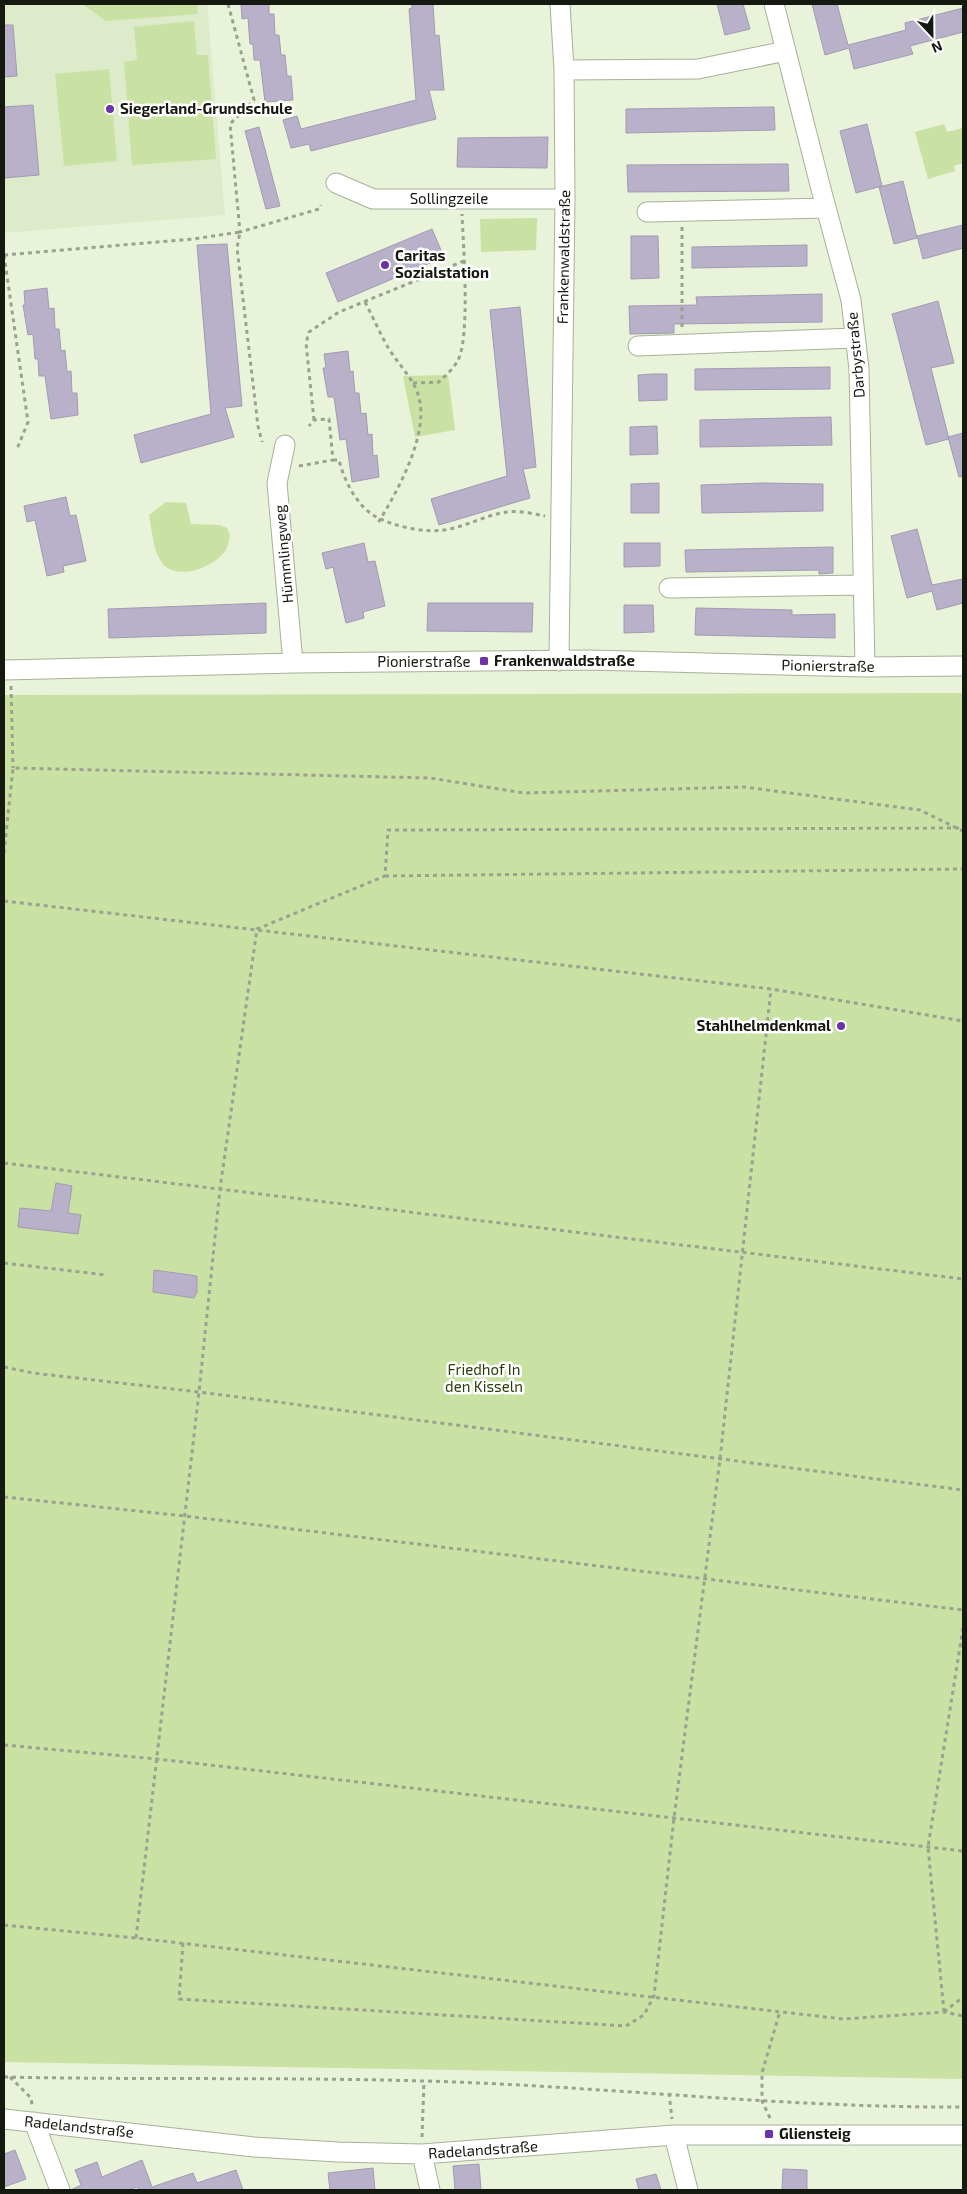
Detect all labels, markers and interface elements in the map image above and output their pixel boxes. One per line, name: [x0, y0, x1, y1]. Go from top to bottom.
north arrow: [907, 10, 957, 60]
text: N: [929, 38, 945, 57]
place label: Siegerland-Grundschule: [120, 99, 292, 117]
marker: Siegerland-Grundschule: [104, 103, 116, 115]
street label: Sollingzeile: [410, 189, 488, 207]
street label: Frankenwaldstraße: [553, 190, 573, 324]
place label: Caritas Sozialstation: [395, 246, 489, 281]
marker: Caritas Sozialstation: [379, 259, 391, 271]
street label: Darbystraße: [842, 311, 868, 399]
street label: Hümmlingweg: [270, 503, 296, 604]
place label: Frankenwaldstraße: [494, 651, 635, 669]
street label: Pionierstraße: [377, 652, 471, 670]
marker: Frankenwaldstraße: [478, 655, 490, 667]
street label: Pionierstraße: [781, 655, 875, 675]
place label: Stahlhelmdenkmal: [697, 1016, 831, 1034]
marker: Stahlhelmdenkmal: [835, 1020, 847, 1032]
park label: Friedhof In den Kisseln: [445, 1360, 523, 1395]
street label: Radelandstraße: [24, 2111, 135, 2141]
place label: Gliensteig: [779, 2124, 851, 2142]
marker: Gliensteig: [763, 2128, 775, 2140]
street label: Radelandstraße: [427, 2136, 538, 2162]

